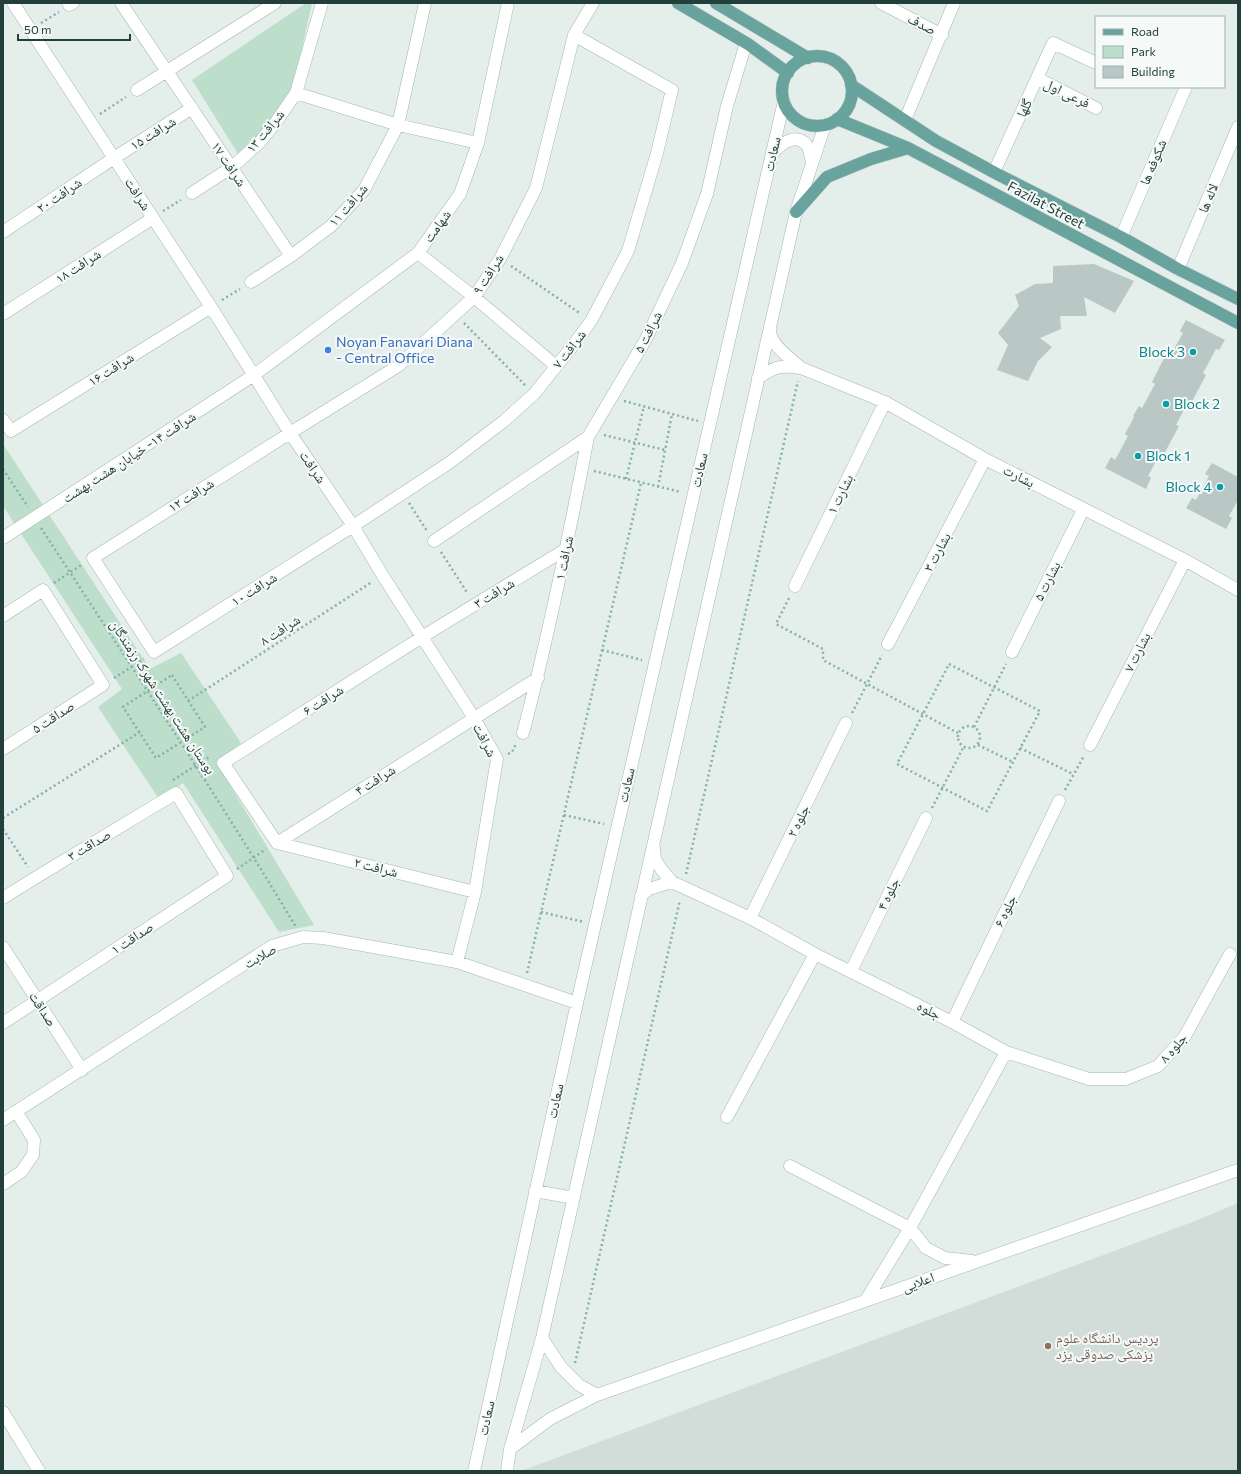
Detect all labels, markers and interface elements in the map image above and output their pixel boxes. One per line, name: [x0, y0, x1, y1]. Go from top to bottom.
street label: صدف: [905, 9, 939, 38]
scale bar: [18, 16, 130, 42]
legend: [1095, 16, 1225, 88]
text: 50 m: [24, 22, 52, 36]
text: Road: [1131, 24, 1159, 38]
text: Park: [1131, 44, 1157, 58]
text: Building: [1131, 64, 1175, 78]
street label: فرعی اول: [1041, 74, 1093, 112]
street label: گلها: [1012, 96, 1035, 120]
street label: شرافت ۱۳: [242, 106, 288, 156]
street label: شرافت ۱۵: [127, 112, 179, 154]
street label: سعادت: [759, 135, 784, 173]
street label: شکوفه ها: [1135, 137, 1171, 187]
street label: شرافت ۱۷: [207, 138, 251, 190]
street label: شرافت ۲۰: [33, 173, 85, 217]
street label: شرافت: [121, 174, 155, 214]
street label: Fazilat Street: [1005, 177, 1088, 232]
street label: شرافت ۱۱: [325, 180, 371, 230]
street label: لاله ها: [1194, 181, 1221, 215]
street label: شهامت: [419, 206, 454, 245]
street label: شرافت ۱۸: [52, 245, 104, 287]
street label: شرافت ۹: [468, 250, 508, 298]
street label: شرافت ۵: [630, 308, 666, 356]
street label: شرافت ۷: [548, 326, 590, 372]
place label: Noyan Fanavari Diana - Central Office: [336, 333, 473, 366]
place label: Block 3: [1139, 343, 1185, 360]
marker: Noyan Fanavari Diana - Central Office: [323, 345, 333, 355]
marker: Block 3: [1188, 347, 1198, 357]
street label: شرافت ۱۶: [85, 348, 137, 390]
place label: Block 2: [1174, 395, 1220, 412]
marker: Block 2: [1161, 399, 1171, 409]
street label: شرافت ۱۴- خیابان هشت بهشت: [59, 407, 199, 507]
street label: شرافت: [296, 447, 330, 487]
place label: Block 1: [1146, 447, 1190, 464]
street label: سعادت: [686, 451, 711, 489]
marker: Block 1: [1133, 451, 1143, 461]
street label: بشارت: [1000, 461, 1038, 492]
street label: بشارت ۱: [823, 471, 857, 517]
street label: شرافت ۱۲: [165, 474, 217, 516]
place label: Block 4: [1165, 478, 1213, 495]
marker: Block 4: [1215, 482, 1225, 492]
street label: بشارت ۳: [919, 529, 955, 575]
street label: شرافت ۱: [551, 534, 577, 582]
street label: بشارت ۵: [1029, 558, 1065, 604]
street label: شرافت ۱۰: [228, 568, 280, 610]
street label: شرافت ۳: [470, 574, 518, 612]
street label: شرافت ۸: [256, 610, 304, 650]
street label: بوستان هشت بهشت شهرک رزمندگان: [106, 616, 220, 778]
street label: بشارت ۷: [1119, 629, 1155, 675]
street label: شرافت ۶: [299, 681, 347, 719]
street label: صداقت ۵: [28, 697, 77, 737]
street label: شرافت: [469, 720, 501, 760]
street label: شرافت ۴: [351, 761, 399, 799]
street label: سعادت: [613, 766, 638, 804]
street label: جلوه ۲: [783, 802, 813, 840]
street label: صداقت ۳: [64, 825, 113, 864]
street label: شرافت ۲: [352, 853, 400, 881]
street label: جلوه ۴: [873, 875, 903, 913]
street label: جلوه ۶: [990, 892, 1020, 930]
street label: صداقت ۱: [107, 918, 156, 958]
street label: صلابت: [240, 939, 279, 972]
street label: صداقت: [26, 988, 61, 1029]
street label: جلوه: [914, 997, 944, 1024]
street label: جلوه ۸: [1155, 1029, 1191, 1067]
street label: سعادت: [543, 1082, 566, 1120]
street label: اعلایی: [899, 1268, 937, 1296]
place label: پردیس دانشگاه علوم پزشکی صدوقی یزد: [1056, 1329, 1159, 1363]
marker: پردیس دانشگاه علوم پزشکی صدوقی یزد: [1043, 1341, 1053, 1351]
street label: سعادت: [474, 1399, 497, 1437]

